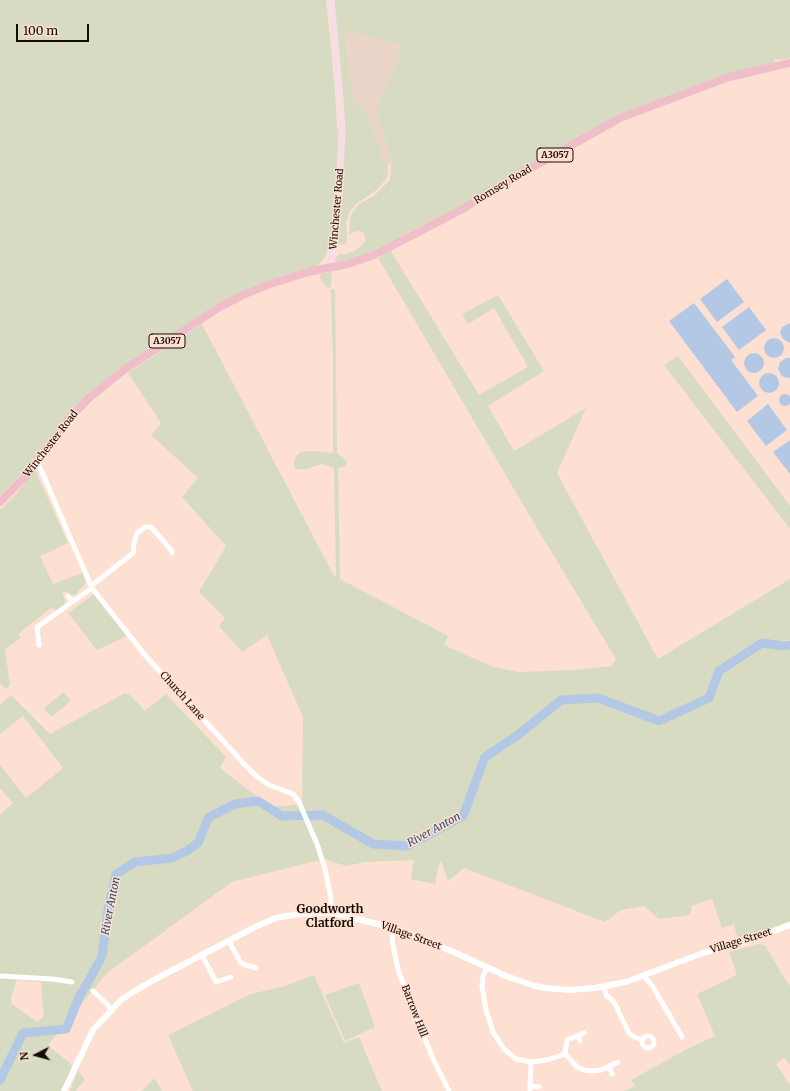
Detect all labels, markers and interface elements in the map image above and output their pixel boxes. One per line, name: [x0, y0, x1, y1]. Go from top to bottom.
scale bar: [18, 16, 91, 42]
text: 100 m: [23, 23, 58, 38]
road number: A3057: [537, 148, 573, 162]
street label: Romsey Road: [472, 163, 534, 207]
street label: Winchester Road: [327, 168, 347, 250]
road number: A3057: [149, 334, 185, 348]
street label: Winchester Road: [21, 408, 81, 480]
street label: Church Lane: [157, 669, 207, 723]
water label: River Anton: [405, 810, 463, 850]
water label: River Anton: [99, 876, 123, 936]
district label: Goodworth Clatford: [296, 903, 364, 931]
street label: Village Street: [379, 920, 443, 952]
street label: Village Street: [709, 926, 773, 956]
street label: Barrow Hill: [399, 983, 429, 1039]
north arrow: [16, 1035, 56, 1075]
text: N: [17, 1051, 31, 1061]

